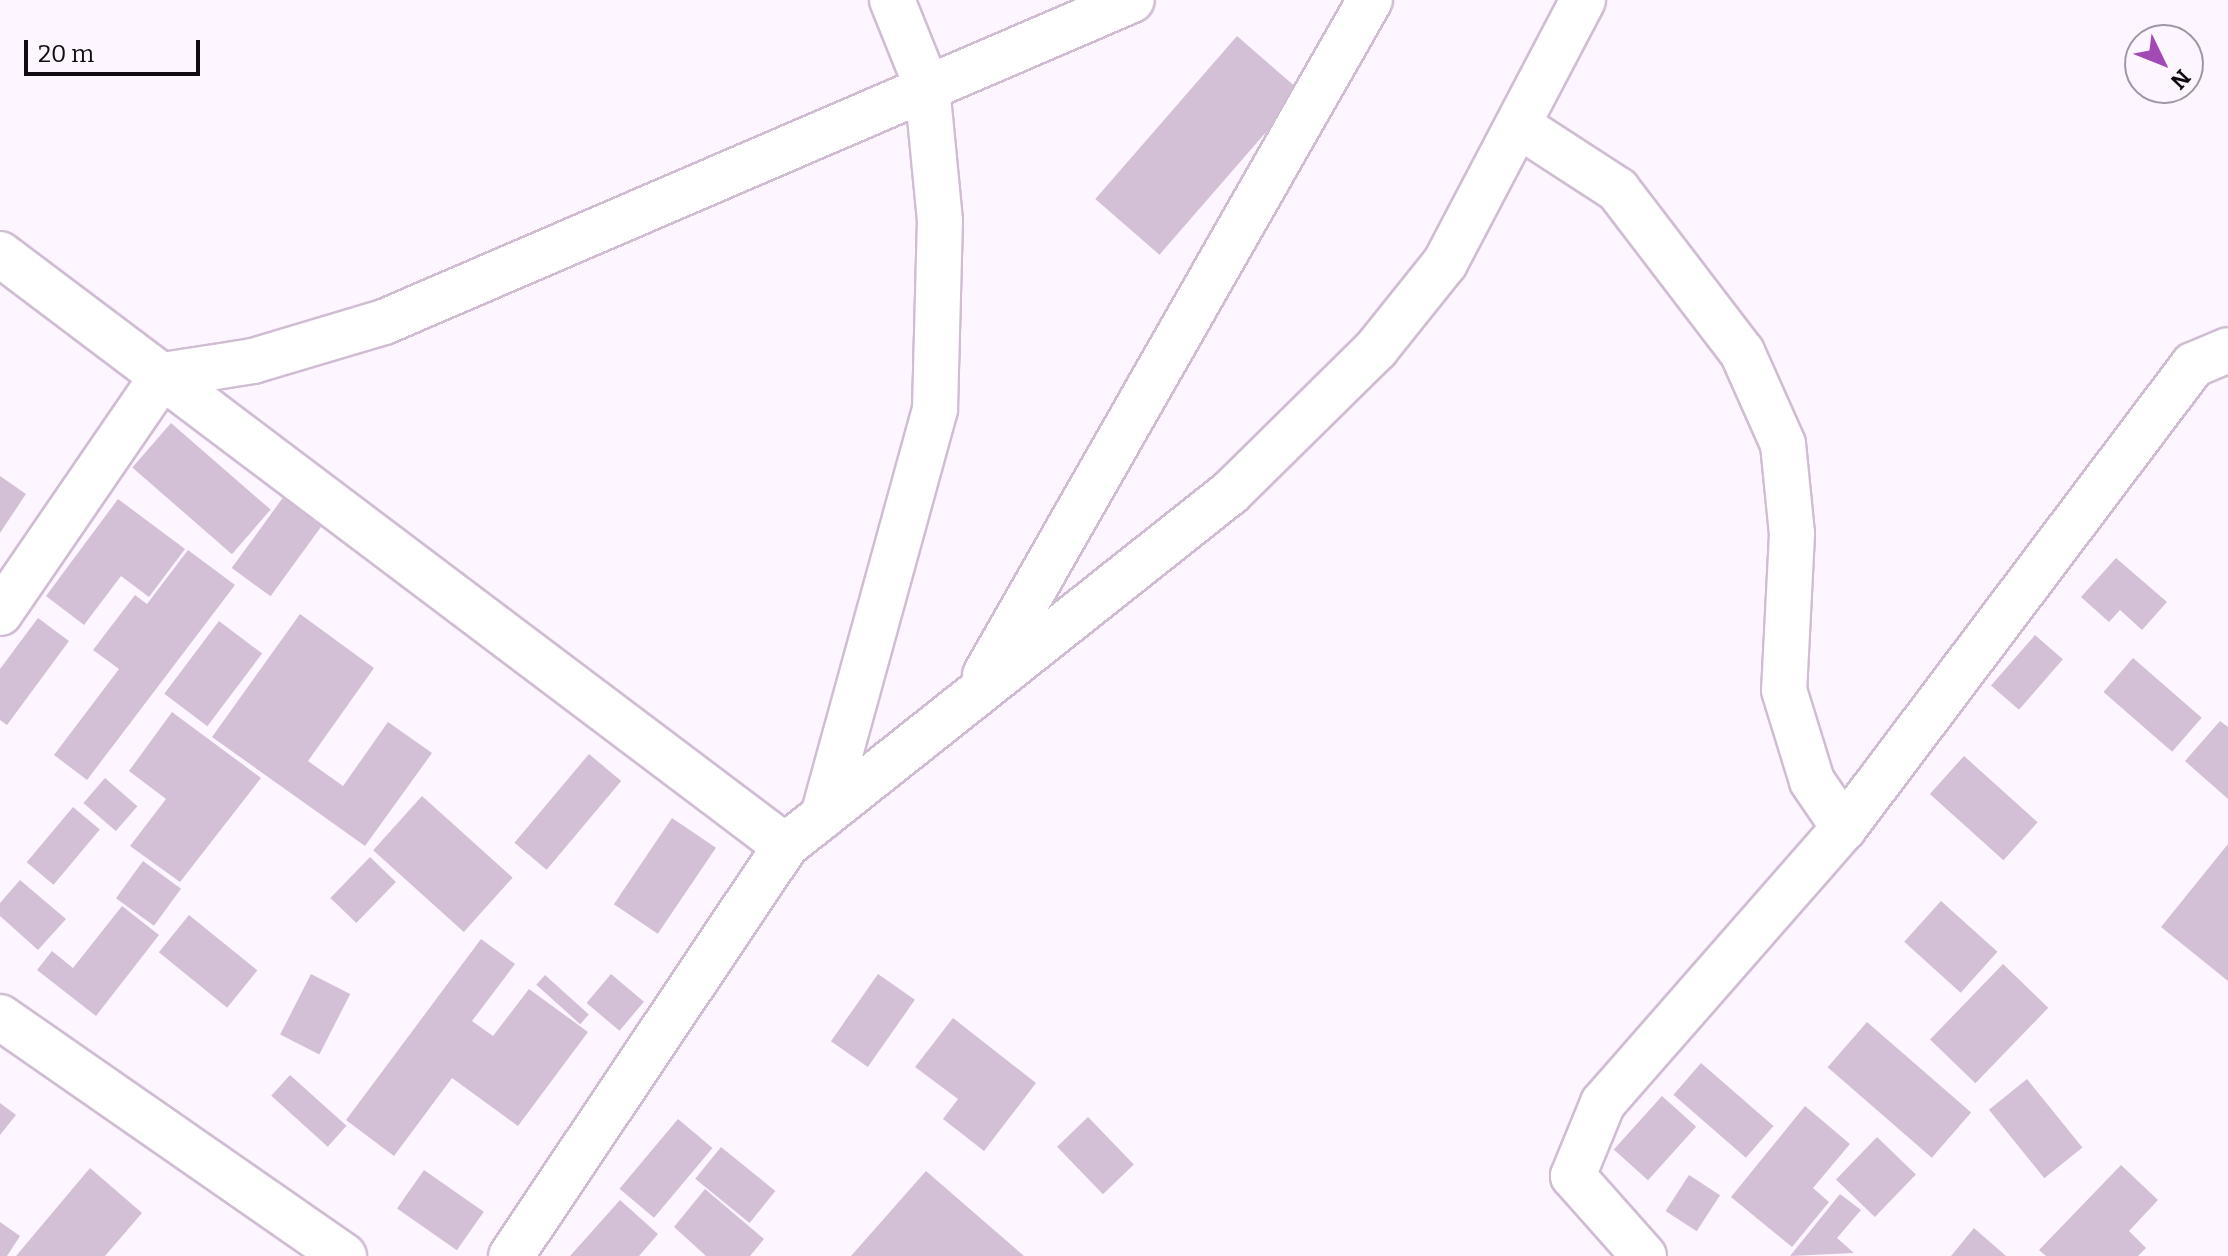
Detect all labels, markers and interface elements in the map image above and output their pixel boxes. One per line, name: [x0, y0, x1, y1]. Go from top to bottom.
scale bar: [28, 24, 204, 74]
north arrow: [2124, 24, 2204, 104]
text: 20 m: [38, 40, 94, 68]
text: N: [2165, 64, 2196, 95]

